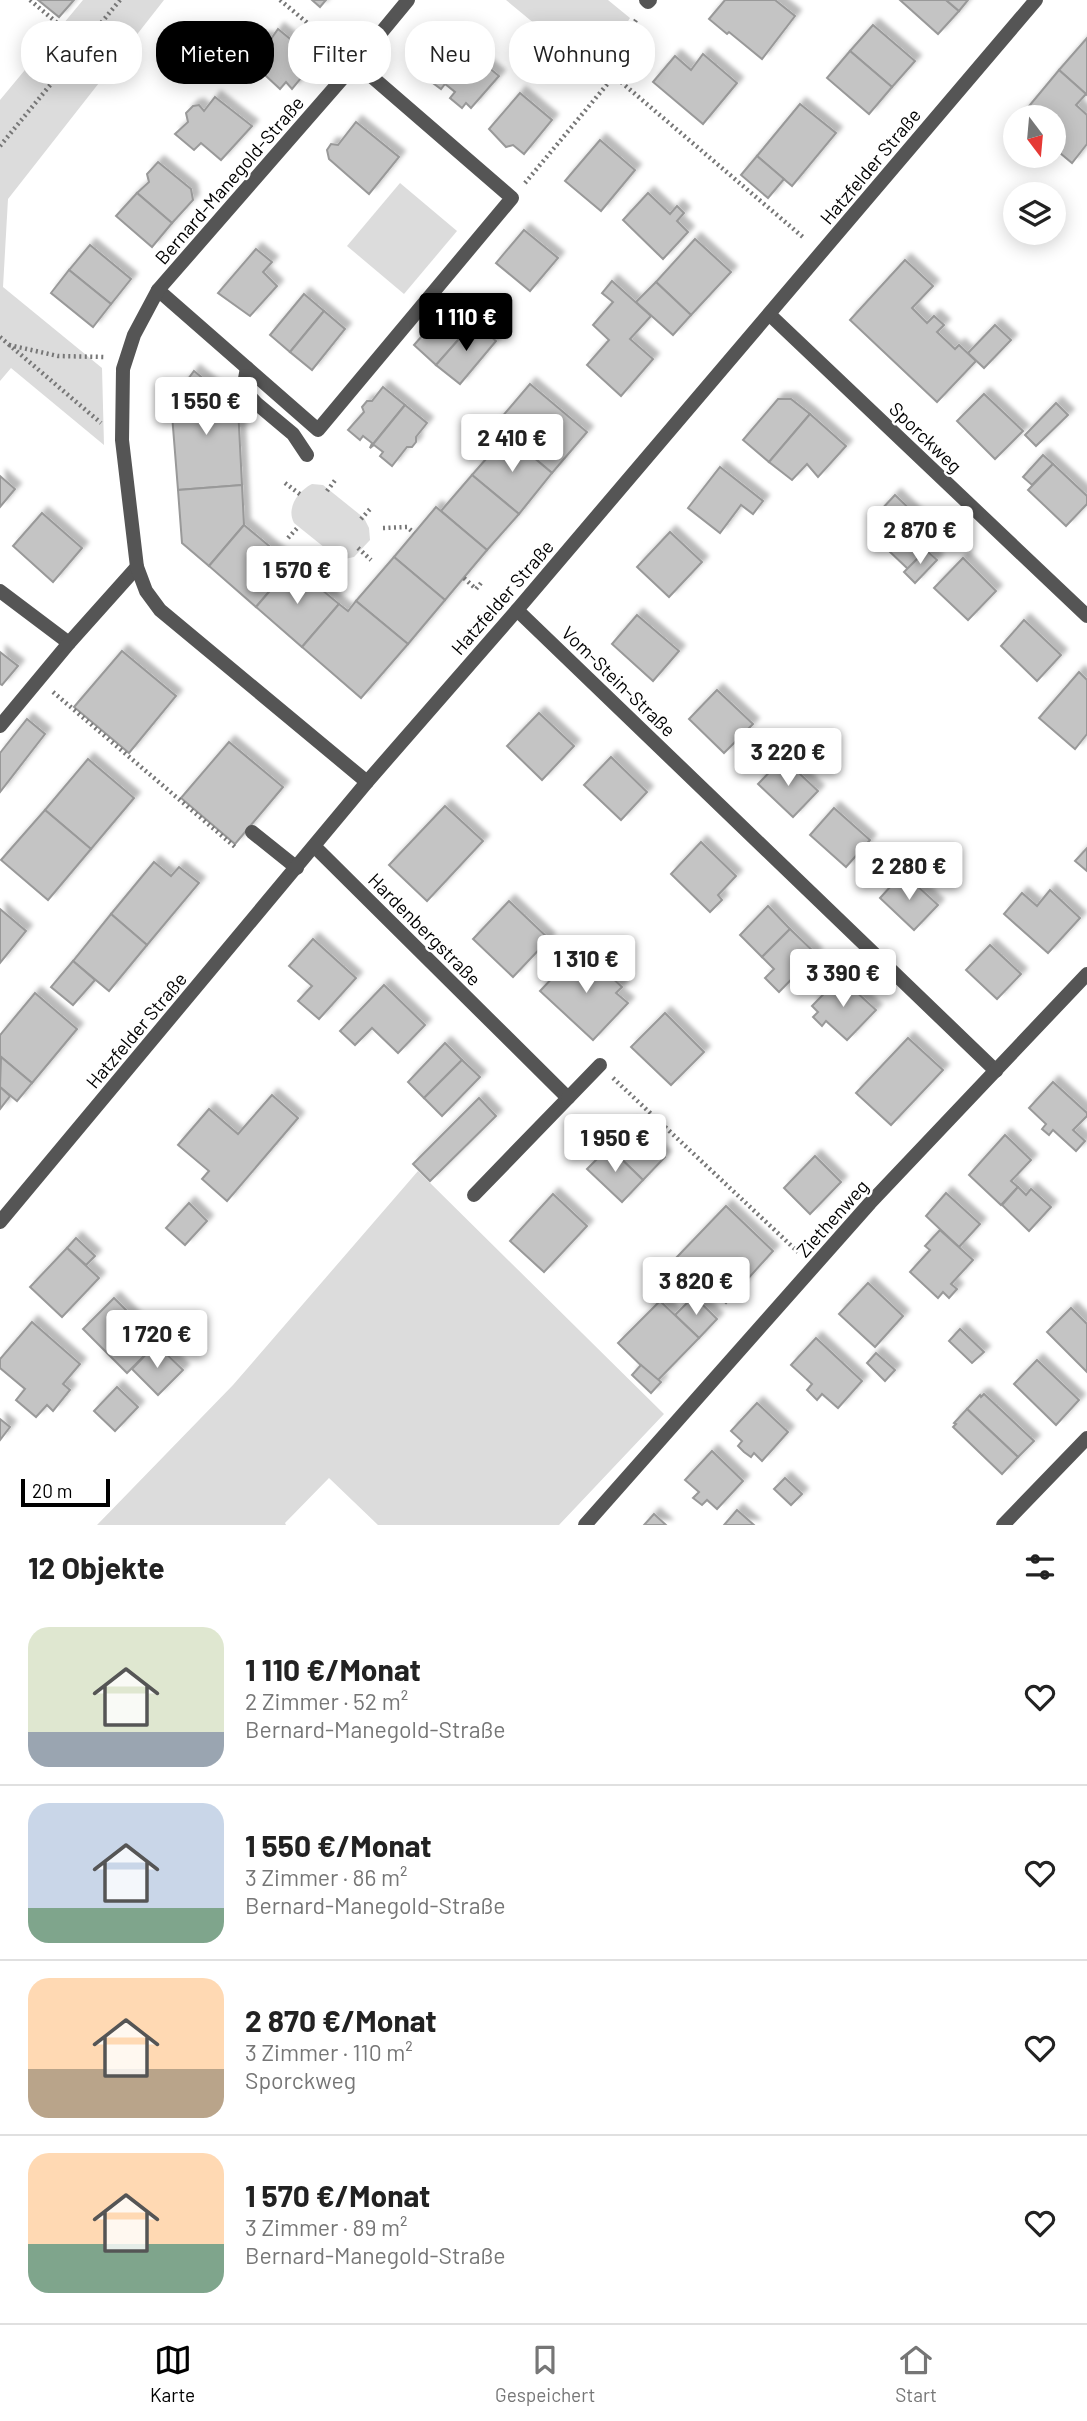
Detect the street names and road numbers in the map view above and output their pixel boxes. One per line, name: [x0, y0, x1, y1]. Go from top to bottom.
street label: Bernard-Manegold-Straße: [150, 91, 308, 269]
street label: Hatzfelder Straße: [815, 103, 925, 229]
street label: Sporckweg: [885, 397, 967, 477]
street label: Hatzfelder Straße: [446, 535, 558, 659]
street label: Vom-Stein-Straße: [557, 621, 681, 741]
street label: Hardenbergstraße: [364, 868, 486, 990]
street label: Hatzfelder Straße: [81, 967, 191, 1093]
street label: Ziethenweg: [791, 1175, 873, 1261]

